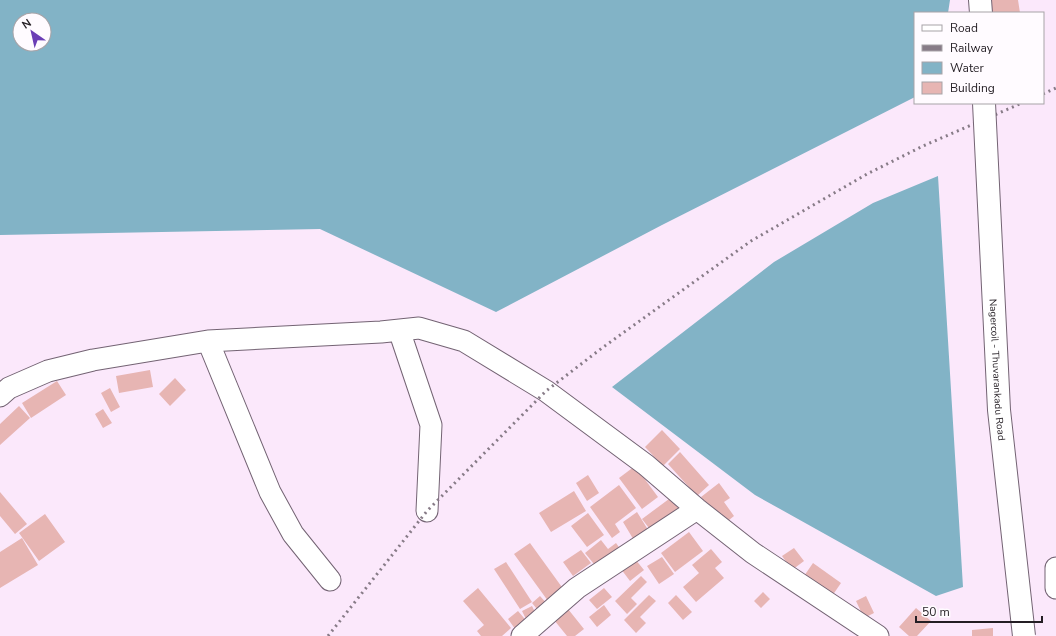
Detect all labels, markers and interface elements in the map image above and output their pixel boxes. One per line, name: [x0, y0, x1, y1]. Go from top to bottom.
north arrow: [12, 12, 52, 52]
legend: [914, 12, 1044, 104]
text: N: [19, 16, 34, 33]
text: Road: [950, 20, 978, 36]
text: Railway: [950, 40, 994, 56]
text: Water: [950, 60, 984, 76]
text: Building: [950, 80, 995, 96]
street label: Nagercoil - Thuvarankadu Road: [986, 298, 1008, 442]
scale bar: [916, 598, 1042, 624]
text: 50 m: [922, 604, 950, 620]

